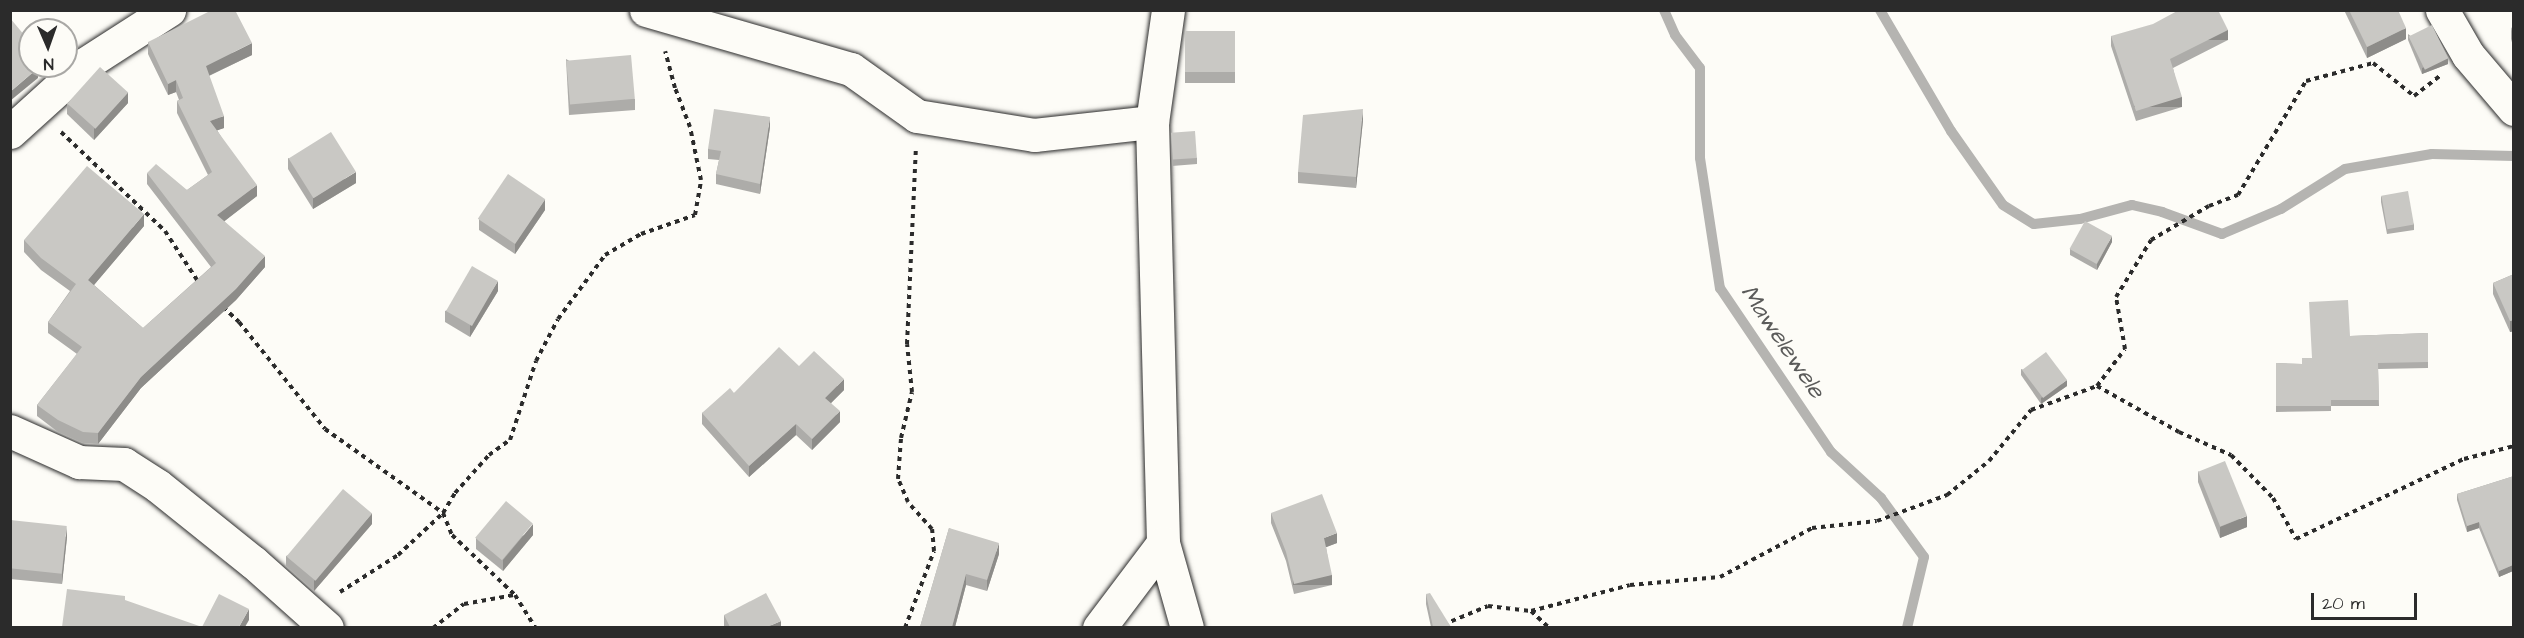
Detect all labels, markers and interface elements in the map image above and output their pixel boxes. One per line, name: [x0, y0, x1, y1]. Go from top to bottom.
north arrow: [18, 18, 78, 78]
text: N: [43, 53, 54, 75]
water label: Mawelewele: [1734, 280, 1830, 404]
scale bar: [2314, 581, 2420, 619]
text: 20 m: [2322, 591, 2365, 616]

